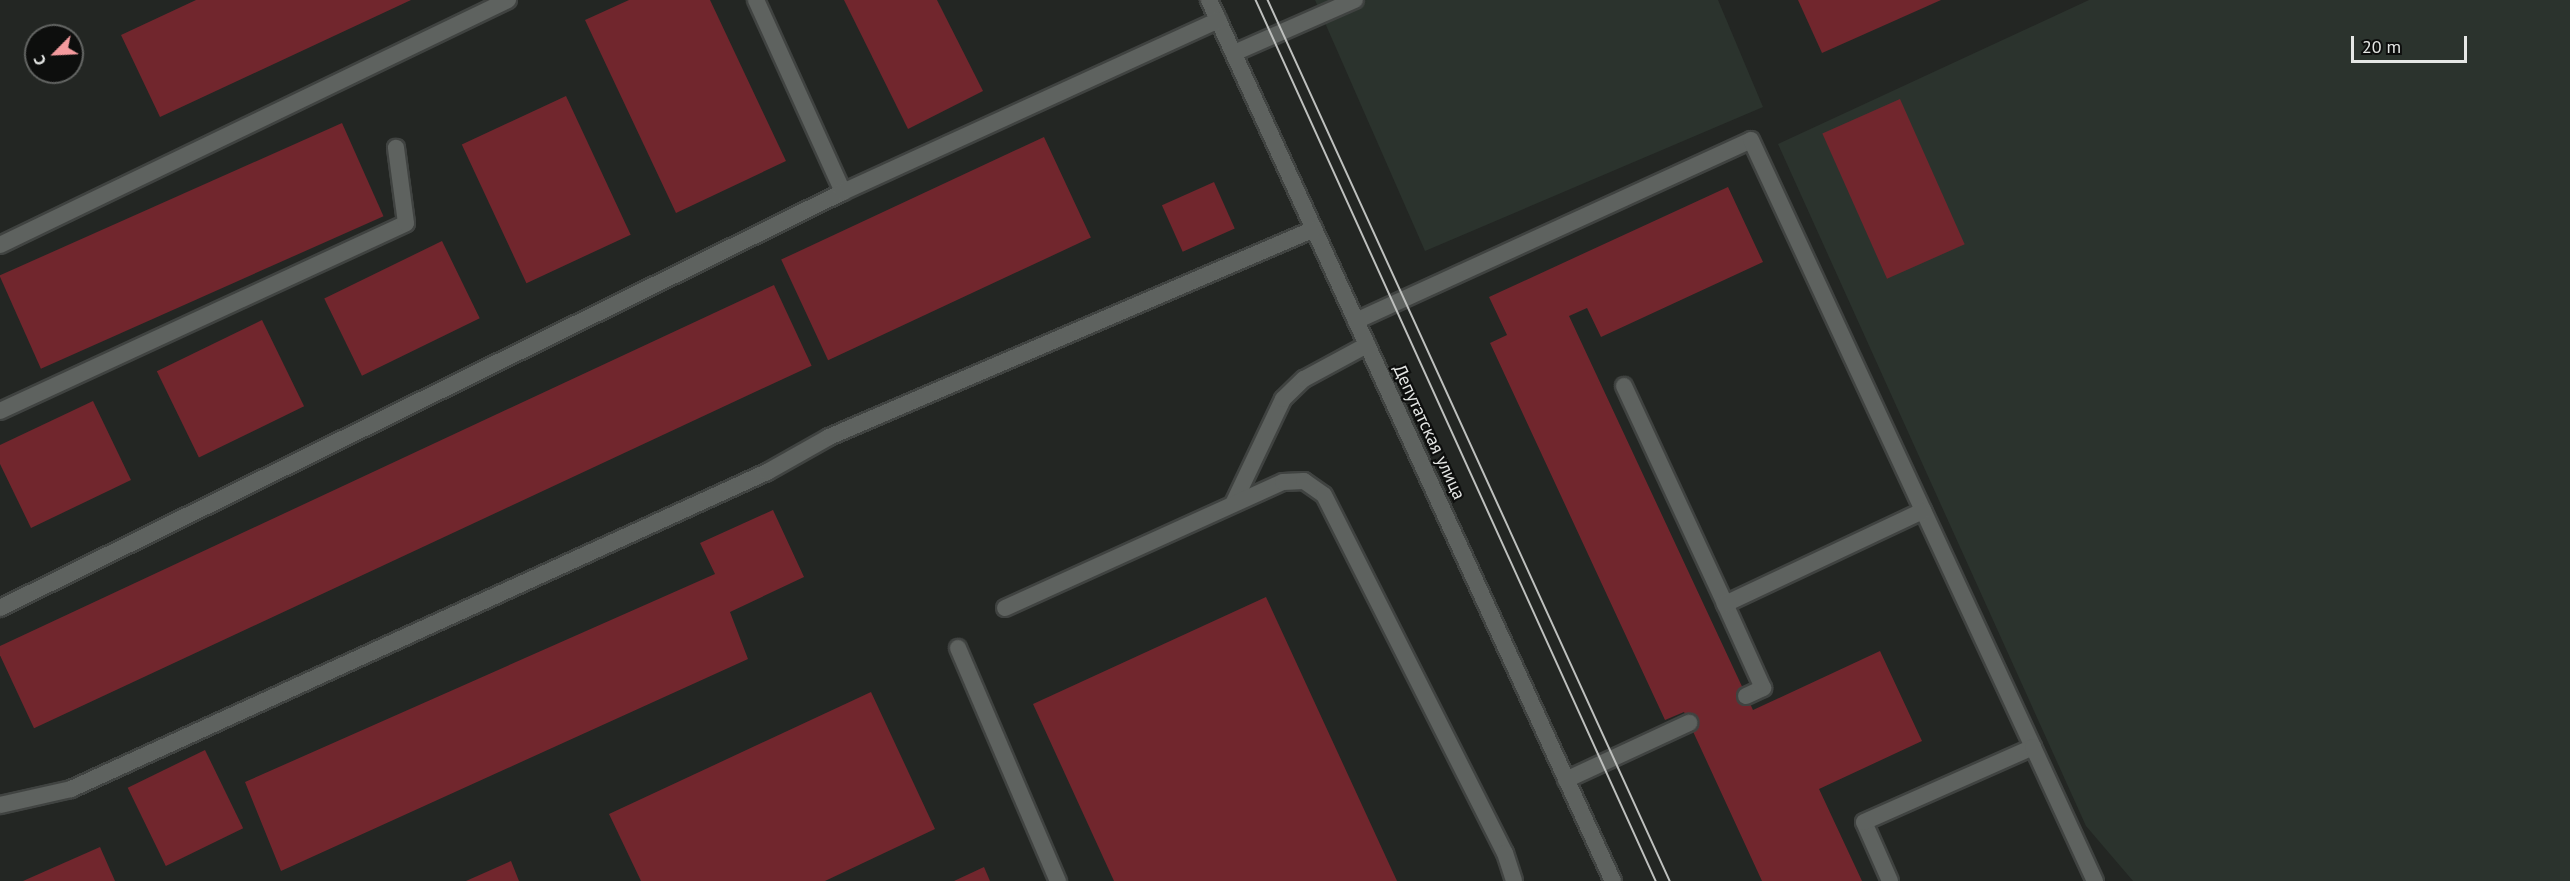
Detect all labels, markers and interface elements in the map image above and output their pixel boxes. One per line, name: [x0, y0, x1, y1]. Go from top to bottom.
north arrow: [24, 24, 84, 84]
scale bar: [2354, 24, 2470, 62]
text: 20 m: [2362, 35, 2401, 58]
text: С: [28, 52, 50, 69]
street label: Депутатская улица: [1388, 361, 1470, 503]

